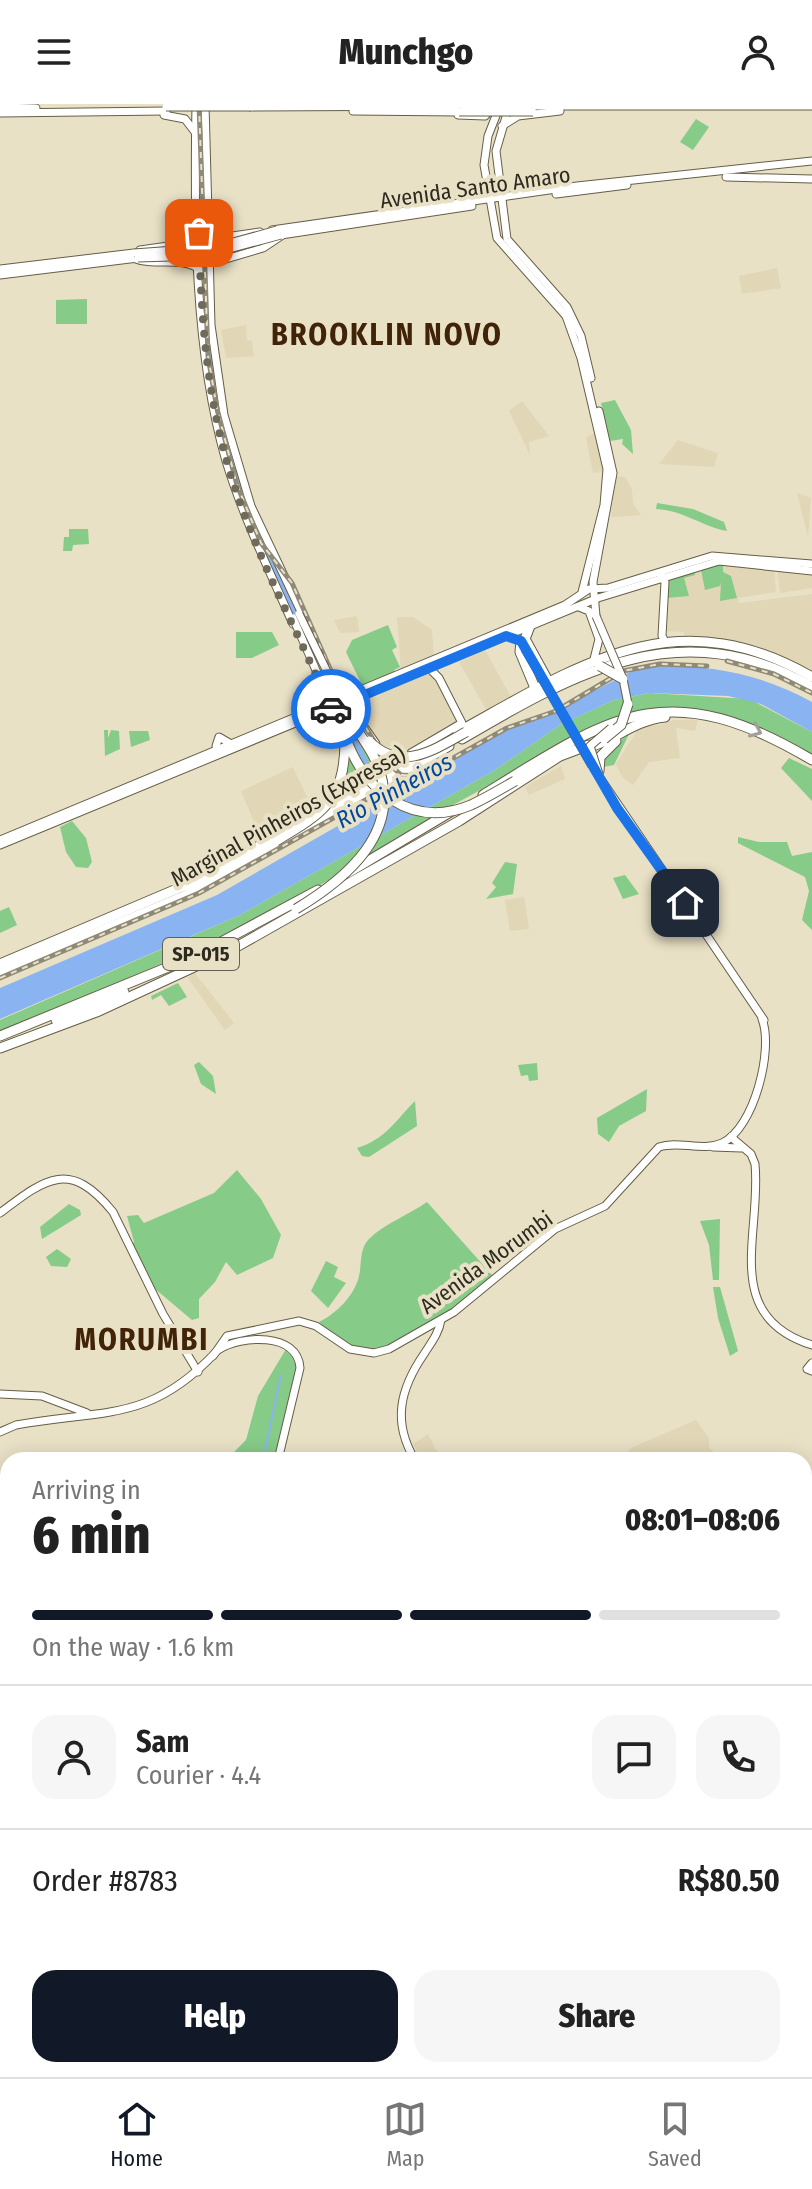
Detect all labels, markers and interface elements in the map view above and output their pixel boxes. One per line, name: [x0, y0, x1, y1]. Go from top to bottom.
icon: menu: [32, 30, 76, 74]
text: Munchgo: [339, 30, 473, 74]
icon: person: [736, 30, 780, 74]
street label: Avenida Santo Amaro: [378, 161, 572, 214]
pin: [165, 199, 233, 267]
icon: bag: [177, 211, 221, 255]
district label: BROOKLIN NOVO: [271, 317, 503, 353]
courier: [291, 669, 371, 749]
icon: car: [309, 687, 353, 731]
one-way arrow: [748, 721, 763, 737]
street label: Marginal Pinheiros (Expressa): [166, 741, 410, 892]
water label: Rio Pinheiros: [331, 748, 457, 834]
pin: [651, 869, 719, 937]
icon: home: [663, 881, 707, 925]
road number: SP-015: [163, 938, 239, 970]
street label: Avenida Morumbi: [415, 1205, 558, 1320]
district label: MORUMBI: [75, 1322, 209, 1358]
text: Arriving in: [32, 1475, 141, 1506]
text: 08:01–08:06: [625, 1502, 780, 1538]
text: 6 min: [32, 1504, 150, 1567]
text: On the way · 1.6 km: [32, 1632, 234, 1663]
button: person: [32, 1715, 116, 1799]
button: chat: [592, 1715, 676, 1799]
button: phone: [696, 1715, 780, 1799]
text: Sam: [136, 1724, 189, 1760]
text: Courier · 4.4: [136, 1760, 261, 1791]
text: Order #8783: [32, 1863, 178, 1899]
text: R$80.50: [678, 1863, 780, 1899]
button: Help: [32, 1970, 398, 2062]
button: Share: [414, 1970, 780, 2062]
tab: Home: [110, 2097, 163, 2172]
tab: Map: [383, 2097, 427, 2172]
tab: Saved: [648, 2097, 702, 2172]

